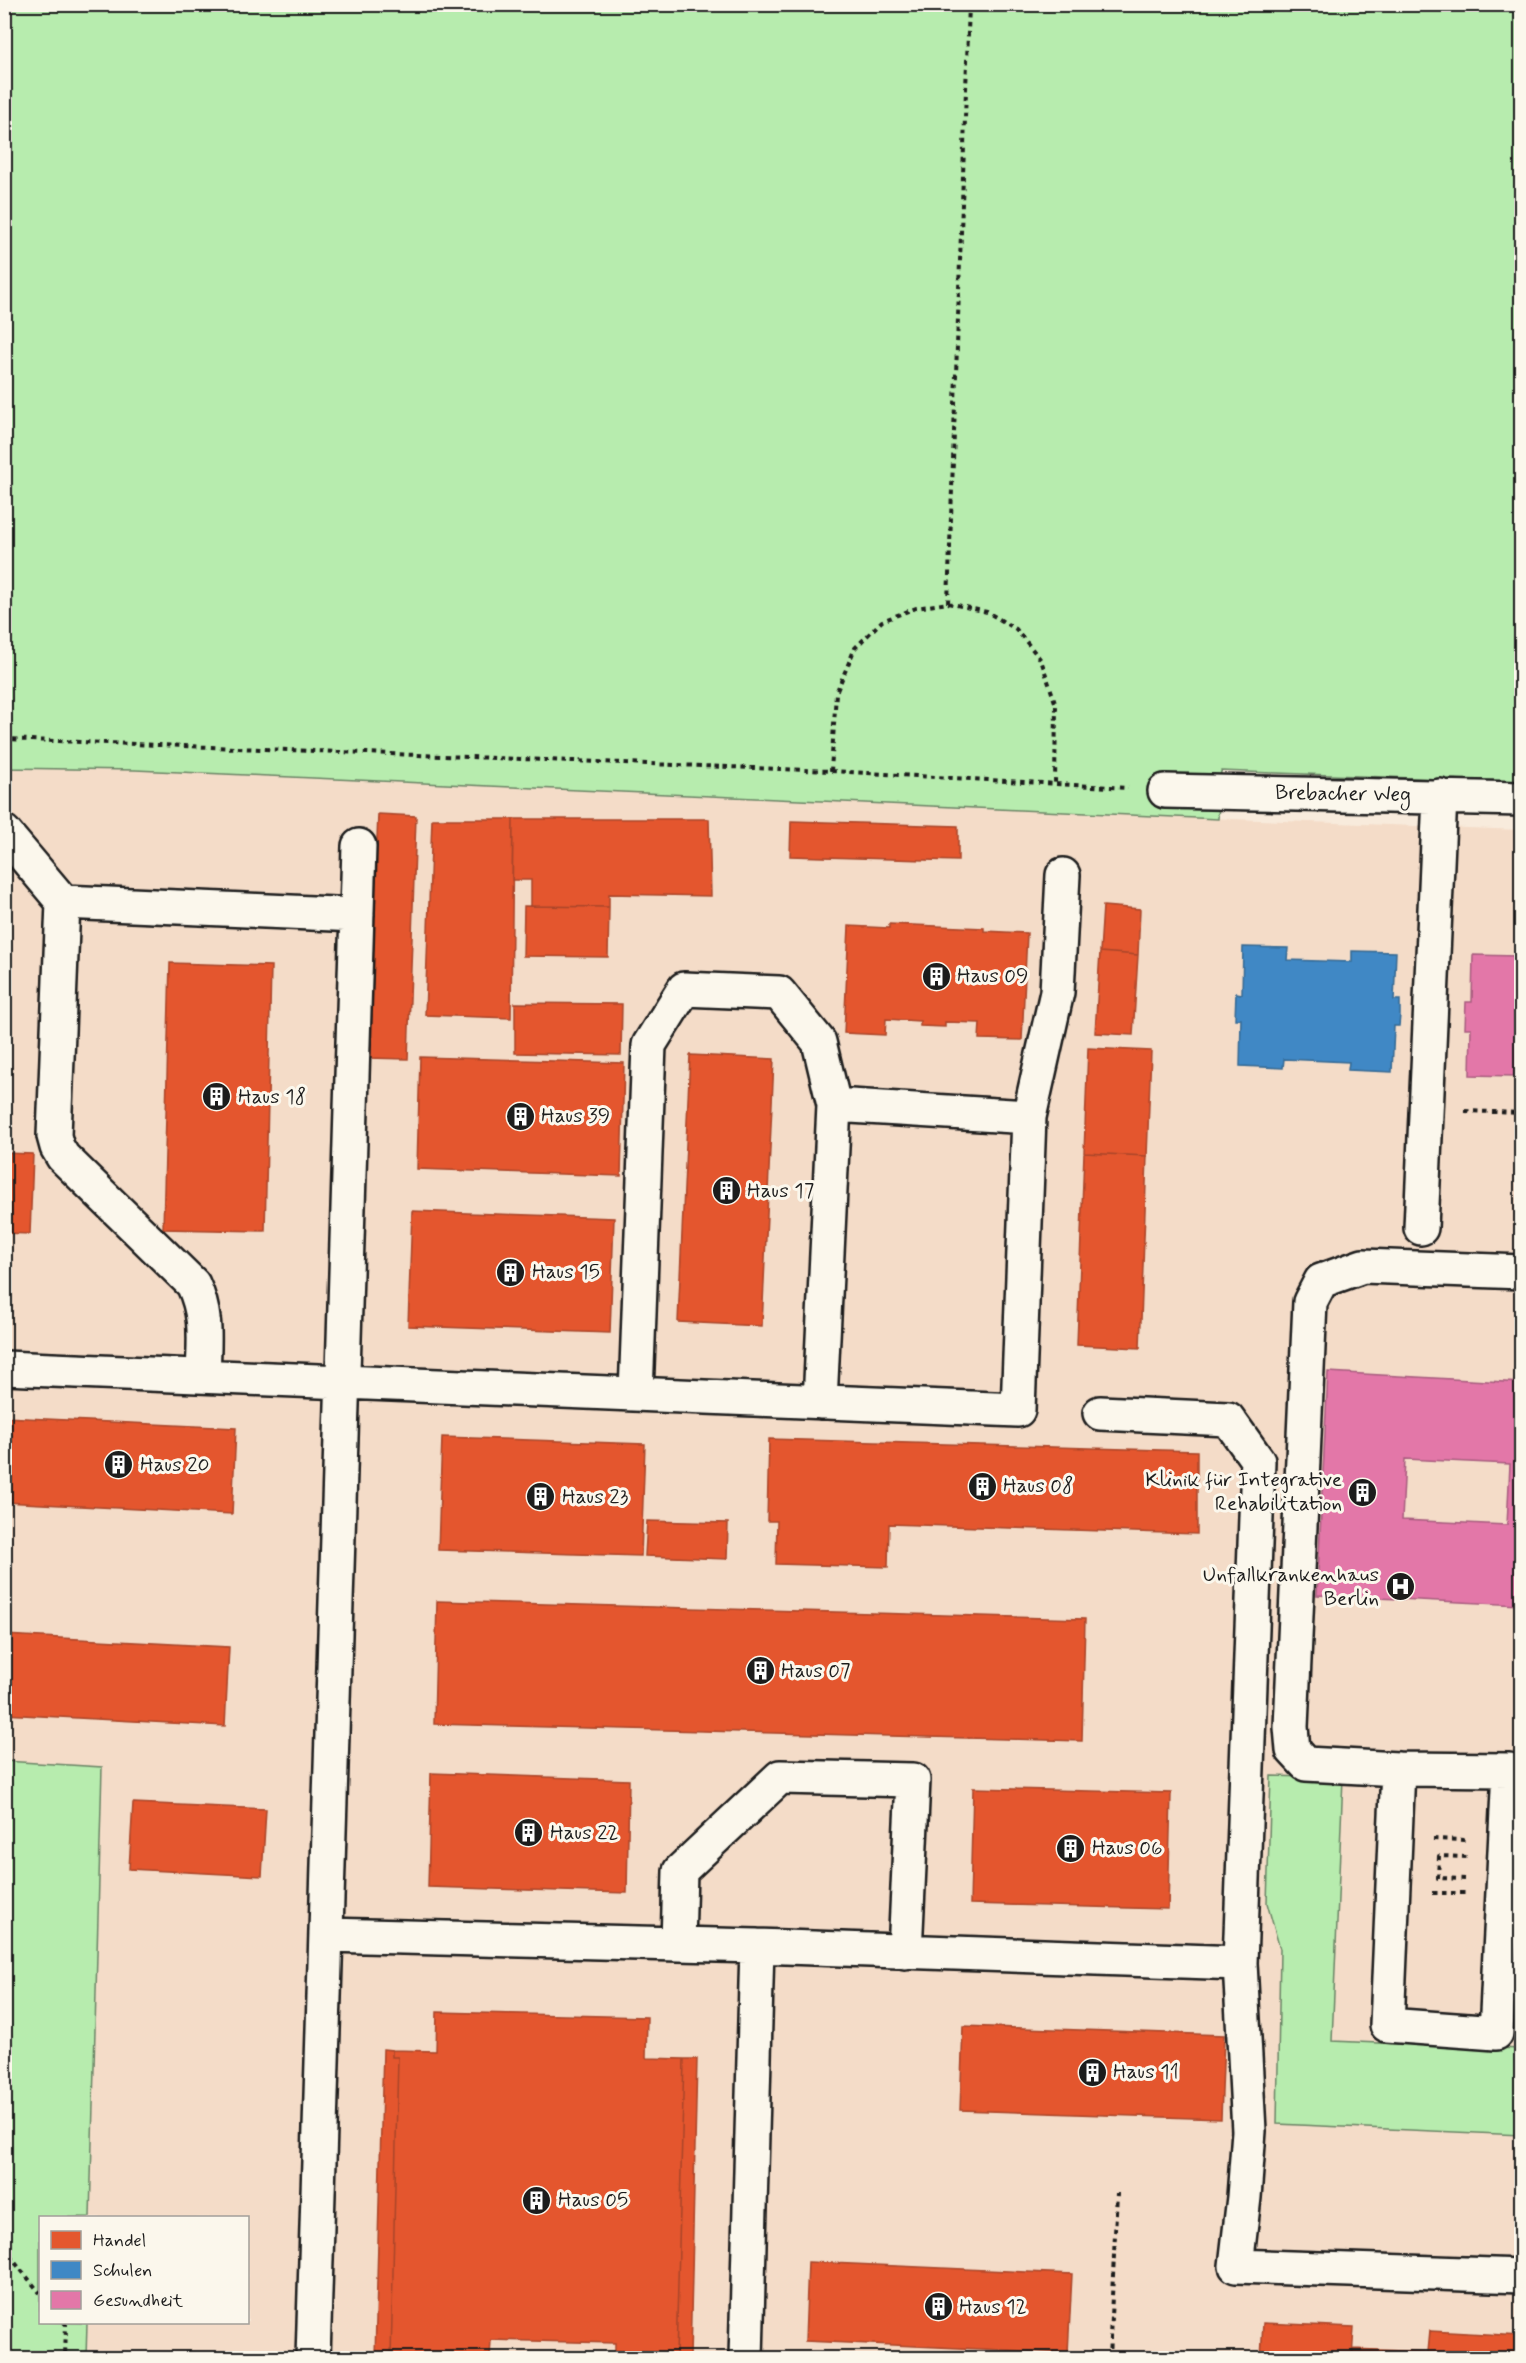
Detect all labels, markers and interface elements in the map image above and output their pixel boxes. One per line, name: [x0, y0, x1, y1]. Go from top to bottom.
street label: Brebacher Weg: [1275, 779, 1411, 810]
building icon: Haus 09: [920, 960, 952, 992]
place label: Haus 09: [957, 962, 1029, 990]
building icon: Haus 18: [201, 1081, 233, 1113]
place label: Haus 18: [238, 1083, 306, 1111]
building icon: Haus 39: [504, 1100, 536, 1132]
place label: Haus 39: [541, 1102, 610, 1130]
building icon: Haus 17: [710, 1175, 742, 1207]
place label: Haus 17: [747, 1177, 814, 1205]
building icon: Haus 15: [495, 1256, 527, 1288]
place label: Haus 15: [532, 1258, 600, 1286]
building icon: Haus 20: [103, 1449, 135, 1481]
place label: Haus 20: [140, 1451, 210, 1479]
place label: Klinik für Integrative Rehabilitation: [1145, 1466, 1342, 1518]
building icon: Haus 08: [966, 1470, 998, 1502]
place label: Haus 08: [1003, 1472, 1074, 1500]
building icon: Klinik für Integrative Rehabilitation: [1347, 1476, 1379, 1508]
building icon: Haus 23: [525, 1481, 557, 1513]
place label: Haus 23: [562, 1483, 629, 1511]
place label: Unfallkrankenhaus Berlin: [1203, 1561, 1379, 1613]
hospital icon: Unfallkrankenhaus Berlin: [1384, 1571, 1416, 1603]
building icon: Haus 07: [744, 1655, 776, 1687]
place label: Haus 07: [781, 1657, 851, 1685]
building icon: Haus 22: [513, 1817, 545, 1849]
place label: Haus 22: [550, 1819, 619, 1847]
building icon: Haus 06: [1055, 1832, 1087, 1864]
place label: Haus 06: [1092, 1834, 1163, 1862]
building icon: Haus 11: [1076, 2056, 1108, 2088]
place label: Haus 11: [1113, 2058, 1179, 2086]
building icon: Haus 05: [521, 2184, 553, 2216]
place label: Haus 05: [558, 2186, 628, 2214]
legend: [39, 2216, 249, 2324]
text: Handel: [93, 2229, 146, 2253]
text: Schulen: [93, 2259, 152, 2283]
text: Gesundheit: [93, 2289, 184, 2313]
building icon: Haus 12: [922, 2291, 954, 2323]
place label: Haus 12: [959, 2293, 1027, 2321]

